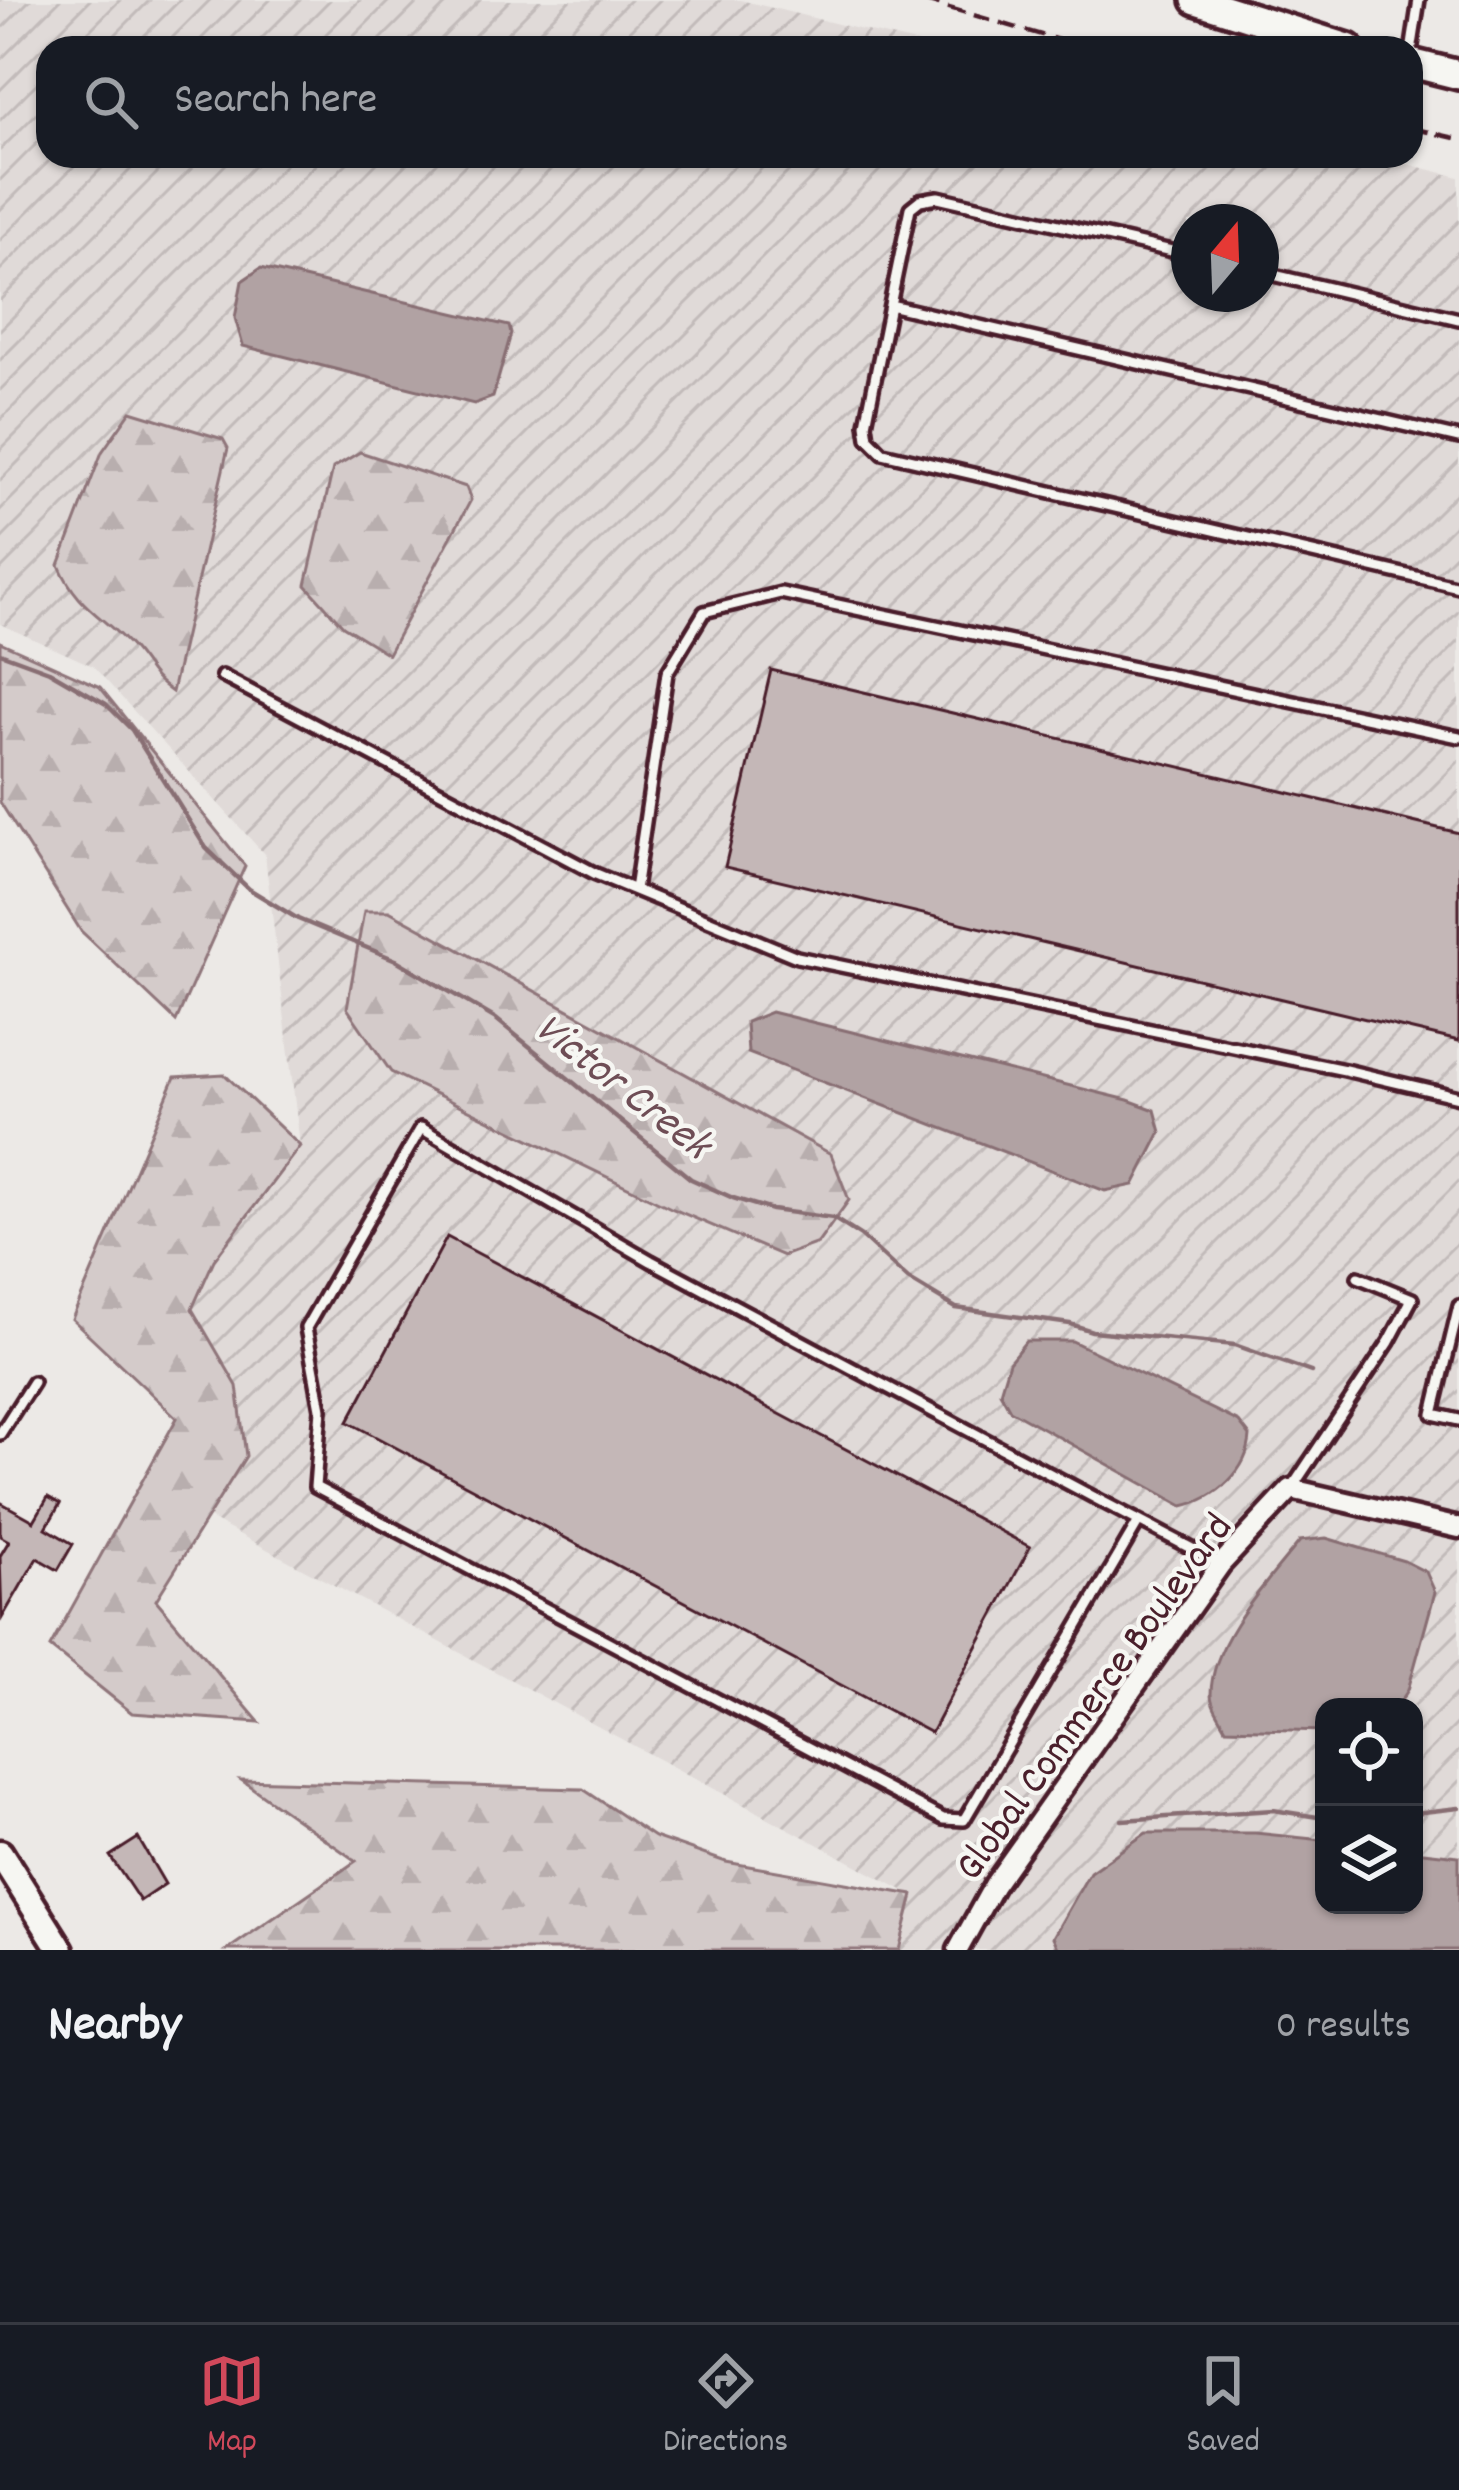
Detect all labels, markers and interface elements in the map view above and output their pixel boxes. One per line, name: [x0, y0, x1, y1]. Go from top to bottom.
search box: [36, 36, 1423, 168]
icon: search: [78, 69, 144, 135]
text: Search here: [174, 70, 377, 134]
north arrow: [1171, 204, 1279, 312]
water label: Victor Creek: [519, 999, 725, 1180]
street label: Global Commerce Boulevard: [943, 1503, 1251, 1895]
map controls: [1315, 1698, 1423, 1914]
button: locate: [1315, 1698, 1423, 1806]
button: layers: [1315, 1806, 1423, 1914]
text: Nearby: [48, 1992, 181, 2064]
text: 0 results: [1276, 2001, 1411, 2056]
tab: Map: [199, 2348, 265, 2467]
tab: Directions: [663, 2348, 788, 2467]
tab: Saved: [1186, 2348, 1260, 2467]

